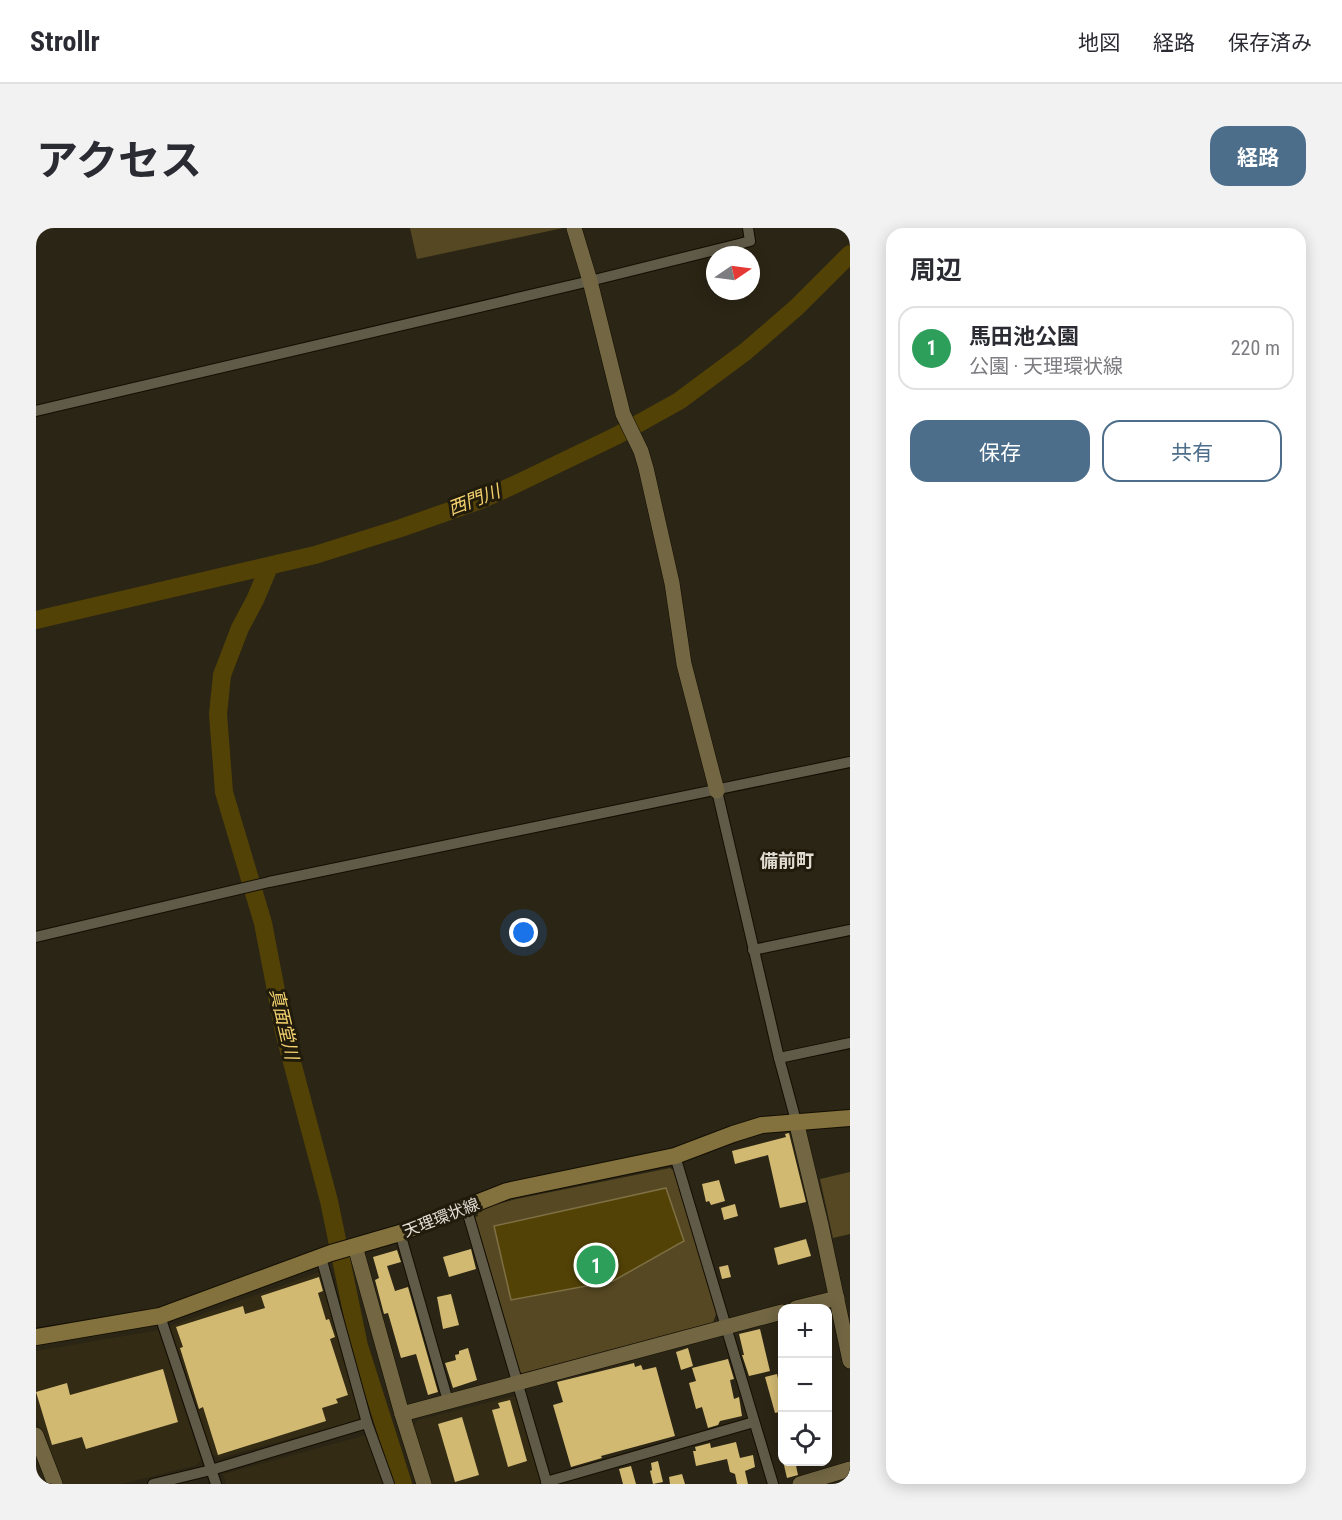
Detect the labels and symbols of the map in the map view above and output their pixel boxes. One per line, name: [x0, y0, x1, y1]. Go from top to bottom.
north arrow: [706, 246, 760, 300]
water label: 西門川: [445, 479, 505, 519]
district label: 備前町: [760, 850, 814, 871]
your location: [509, 918, 538, 947]
water label: 真面堂川: [266, 986, 303, 1063]
street label: 天理環状線: [400, 1194, 482, 1241]
pin: 1: [576, 1242, 616, 1288]

